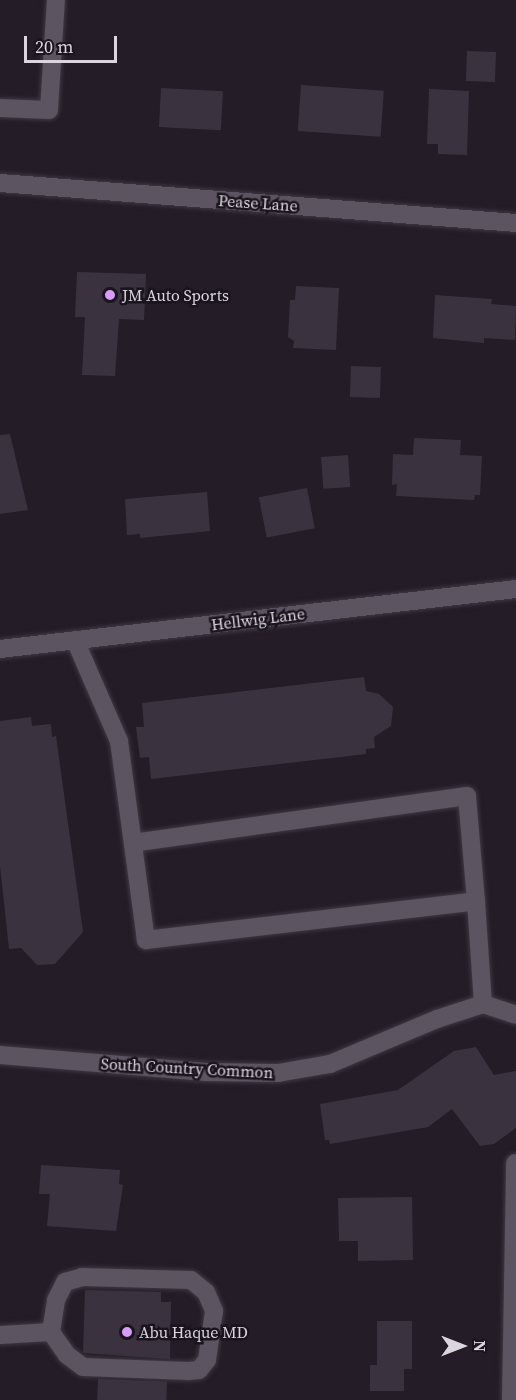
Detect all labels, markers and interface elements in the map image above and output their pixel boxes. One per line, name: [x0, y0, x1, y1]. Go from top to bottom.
scale bar: [27, 24, 120, 62]
text: 20 m: [35, 34, 73, 59]
street label: Pease Lane: [218, 191, 298, 215]
place label: JM Auto Sports: [122, 285, 229, 305]
marker: JM Auto Sports: [103, 288, 117, 302]
street label: Hellwig Lane: [210, 604, 306, 634]
street label: South Country Common: [100, 1054, 274, 1082]
north arrow: [432, 1316, 492, 1376]
place label: Abu Haque MD: [139, 1322, 248, 1342]
marker: Abu Haque MD: [120, 1325, 134, 1339]
text: N: [469, 1340, 491, 1352]

